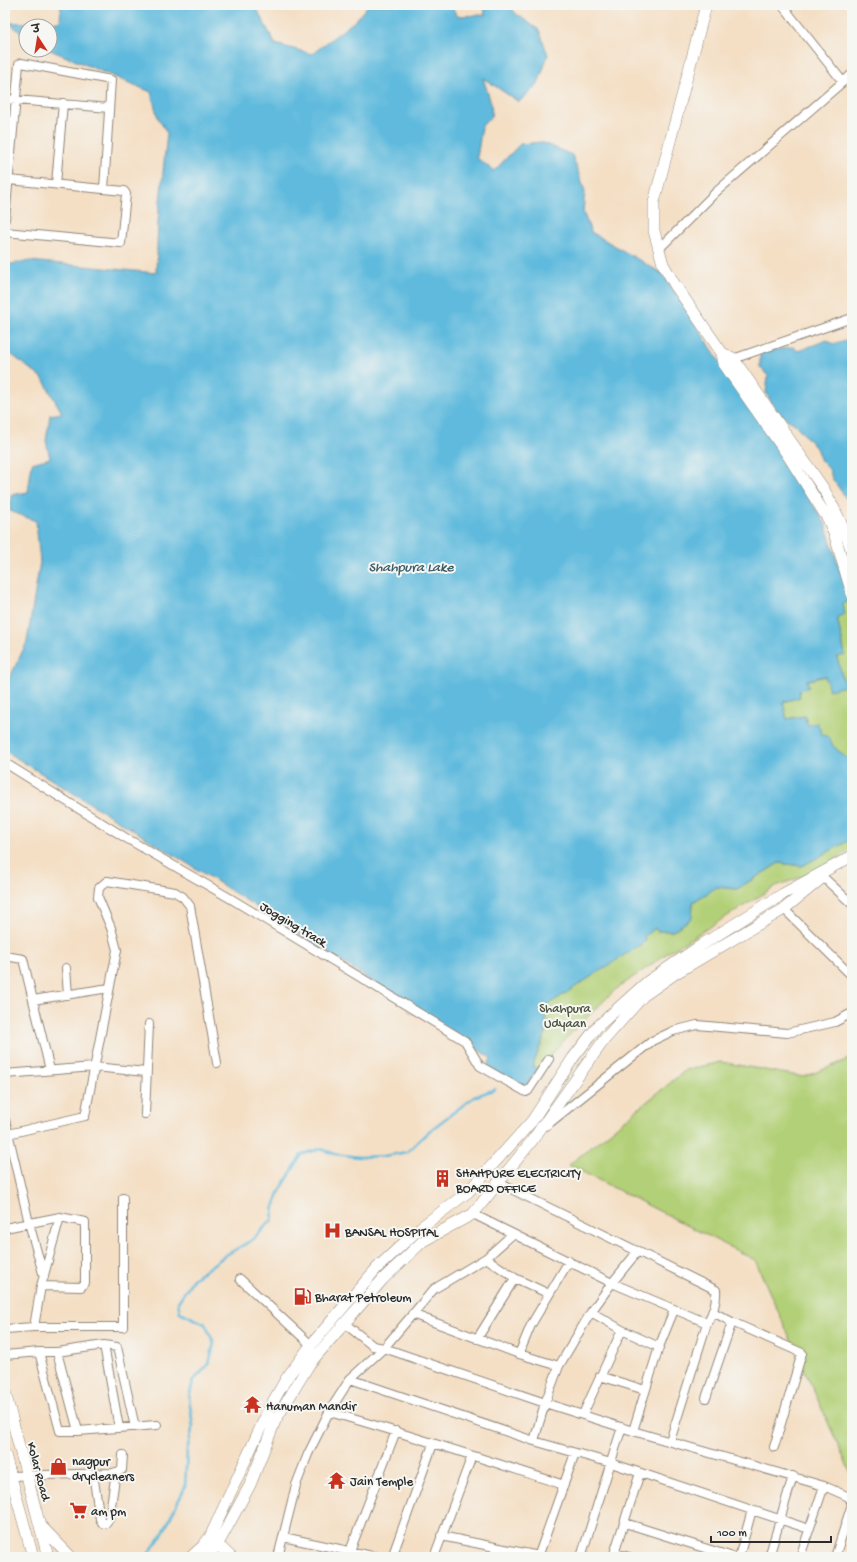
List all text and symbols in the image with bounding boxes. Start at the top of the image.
north arrow [18,18,58,58]
text: उ [30,22,43,37]
water label: Shahpura Lake [368,560,454,577]
street label: Jogging track [257,899,330,952]
park label: Shahpura Udyaan [539,1002,592,1032]
place label: SHAHPURE ELECTRICITY BOARD OFFICE [455,1167,581,1197]
building icon: SHAHPURE ELECTRICITY BOARD OFFICE [433,1169,453,1189]
hospital icon: BANSAL HOSPITAL [322,1221,342,1241]
place label: BANSAL HOSPITAL [344,1226,440,1241]
fuel station icon: Bharat Petroleum [292,1286,312,1306]
place label: Bharat Petroleum [314,1291,412,1306]
temple icon: Hanuman Mandir [243,1395,263,1415]
place label: Hanuman Mandir [266,1400,357,1415]
street label: Kolar Road [23,1441,53,1504]
place label: nagpur drycleaners [72,1455,135,1485]
shop icon: nagpur drycleaners [49,1457,69,1477]
temple icon: Jain Temple [327,1470,347,1490]
place label: Jain Temple [350,1475,413,1490]
supermarket icon: am pm [68,1500,88,1520]
place label: am pm [91,1505,126,1520]
scale bar [711,1518,831,1544]
text: 100 m [716,1527,747,1541]

